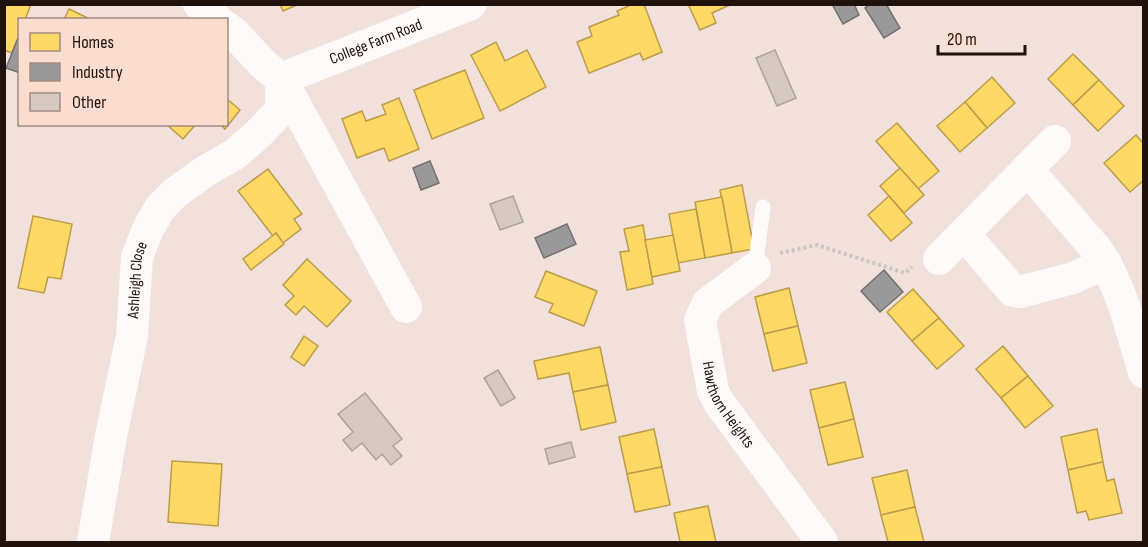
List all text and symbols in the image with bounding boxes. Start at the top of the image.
street label: College Farm Road [327,15,425,68]
legend [18,18,228,126]
scale bar [938,18,1025,56]
text: 20 m [947,29,977,50]
text: Homes [72,32,114,53]
text: Industry [72,62,123,83]
text: Other [72,92,106,113]
street label: Ashleigh Close [124,239,152,320]
street label: Hawthorn Heights [698,360,759,452]

